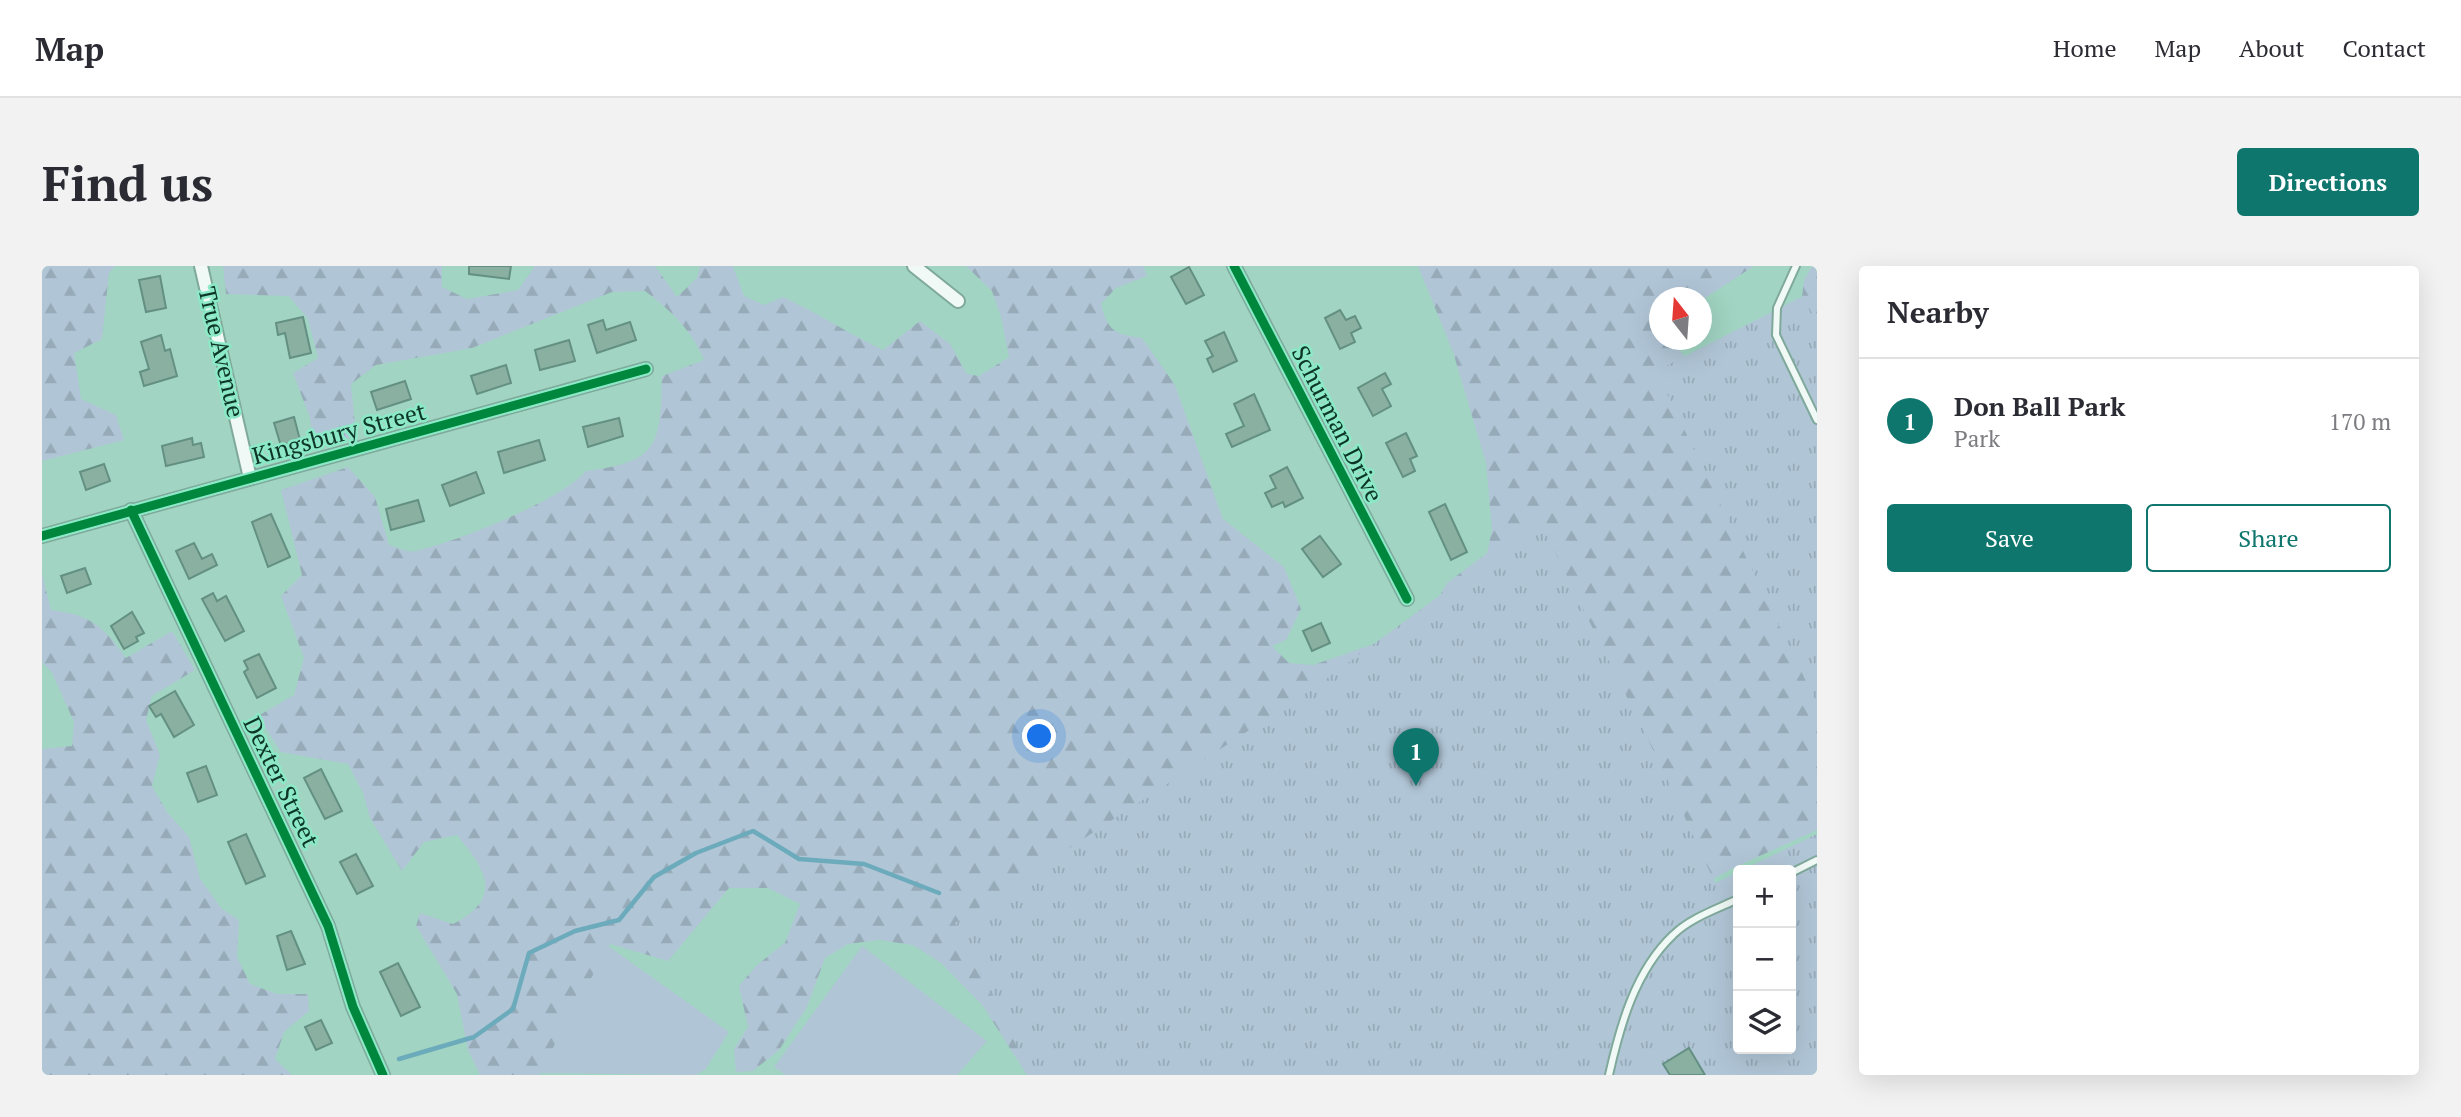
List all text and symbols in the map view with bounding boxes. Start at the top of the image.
text: Map [35,27,104,70]
text: Home [2053,32,2117,64]
text: Map [2155,32,2201,64]
text: About [2239,32,2305,64]
text: Contact [2343,32,2426,64]
button: Directions [2237,148,2419,216]
text: Find us [42,150,213,215]
street label: True Avenue [191,283,253,420]
north arrow [1649,287,1712,350]
text: Nearby [1887,292,1989,332]
street label: Schurman Drive [1285,340,1391,507]
text: Don Ball Park [1954,389,2125,423]
street label: Kingsbury Street [248,394,429,472]
text: 1 [1904,406,1917,437]
text: 170 m [2329,406,2391,437]
text: Park [1954,423,2000,454]
button: Save [1887,504,2132,572]
button: Share [2146,504,2391,572]
street label: Dexter Street [237,711,327,852]
your location [1022,719,1056,753]
pin: 1 [1393,728,1439,786]
map controls [1733,865,1796,1054]
button: + [1733,865,1796,928]
button: − [1733,928,1796,991]
button: layers [1733,991,1796,1054]

